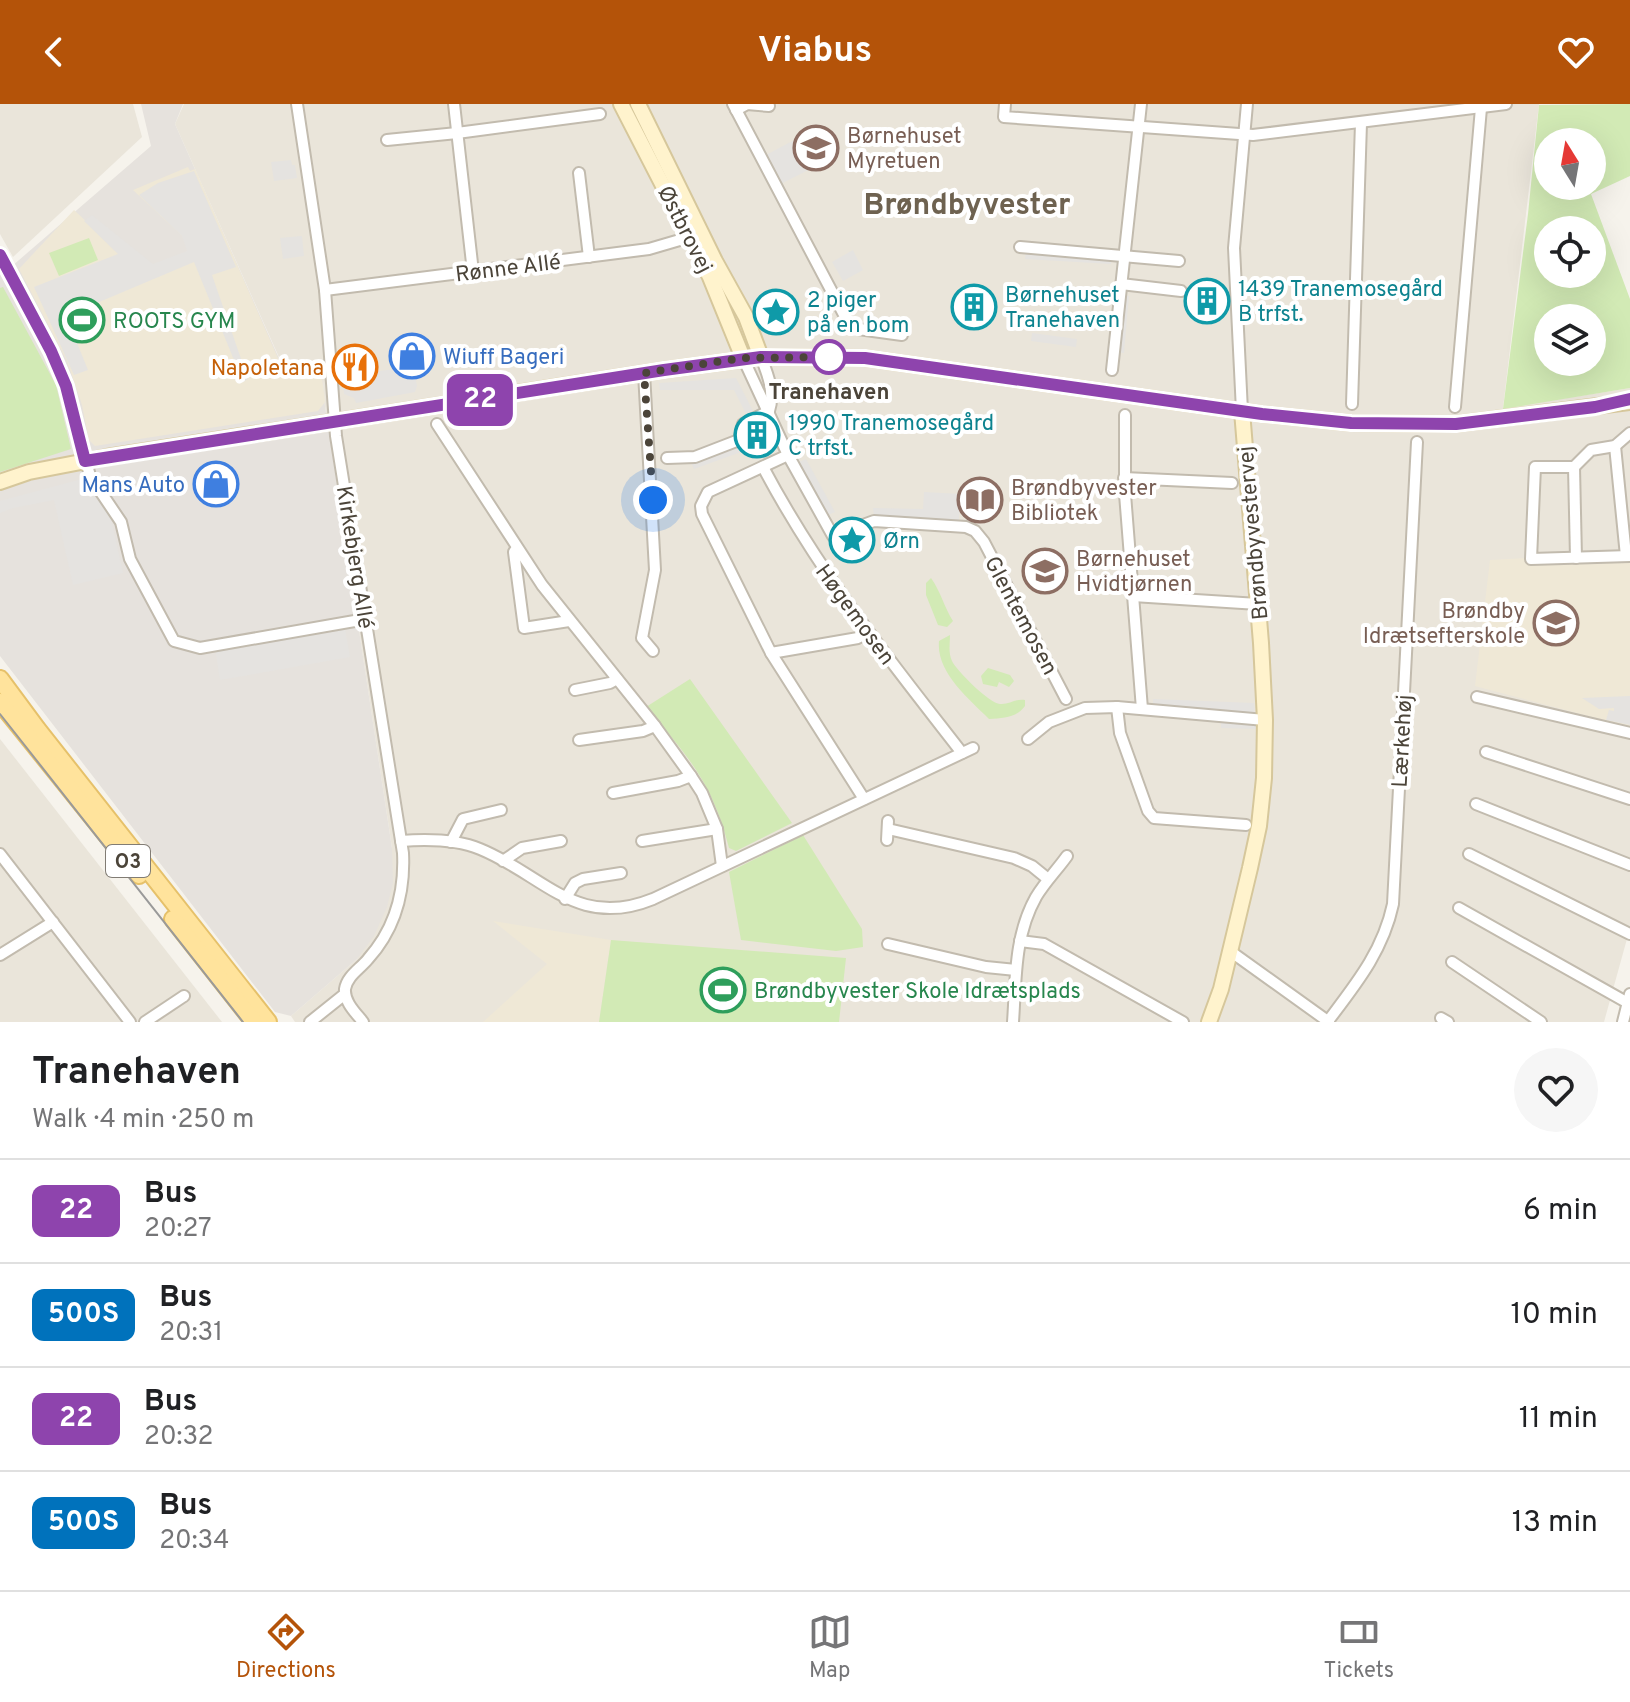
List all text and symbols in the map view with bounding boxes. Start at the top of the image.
text: Viabus [758,29,872,75]
icon: back [32,30,76,74]
icon: heart [1554,30,1598,74]
school or university icon: Børnehuset Myretuen [792,124,840,172]
place label: Børnehuset Myretuen [847,124,962,176]
north arrow [1534,128,1606,200]
map controls [1534,128,1606,376]
street label: Østbrovej [650,182,717,278]
district label: Brøndbyvester [863,188,1071,225]
button: locate [1534,216,1606,288]
street label: Rønne Allé [454,250,563,289]
building icon: 1439 Tranemosegård B trfst. [1183,277,1231,325]
place label: 1439 Tranemosegård B trfst. [1238,277,1443,329]
building icon: Børnehuset Tranehaven [950,283,998,331]
place label: Børnehuset Tranehaven [1005,283,1120,335]
place icon: 2 piger på en bom [752,288,800,336]
place label: 2 piger på en bom [807,288,909,340]
sports icon: ROOTS GYM [58,296,106,344]
button: layers [1534,304,1606,376]
place label: ROOTS GYM [113,309,235,336]
shop icon: Wiuff Bageri [388,332,436,380]
marker: Tranehaven [812,340,846,374]
restaurant icon: Napoletana [331,343,379,391]
place label: Wiuff Bageri [443,345,564,372]
place label: Napoletana [211,356,324,383]
line badge: 22 [444,374,516,426]
place label: Tranehaven [769,380,889,407]
text: 22 [463,382,497,418]
building icon: 1990 Tranemosegård C trfst. [733,411,781,459]
place label: 1990 Tranemosegård C trfst. [788,411,994,463]
street label: Brøndbyvestervej [1233,445,1276,621]
shop icon: Mans Auto [192,460,240,508]
place label: Mans Auto [82,473,185,500]
library icon: Brøndbyvester Bibliotek [956,476,1004,524]
place label: Brøndbyvester Bibliotek [1011,476,1157,528]
your location [633,480,673,520]
street label: Kirkebjerg Allé [329,484,378,631]
place icon: Ørn [828,516,876,564]
place label: Ørn [883,529,920,556]
school or university icon: Børnehuset Hvidtjørnen [1021,547,1069,595]
place label: Børnehuset Hvidtjørnen [1076,547,1192,599]
street label: Glentemosen [977,552,1062,680]
street label: Høgemosen [808,560,900,671]
place label: Brøndby Idrætsefterskole [1363,599,1525,651]
school or university icon: Brøndby Idrætsefterskole [1532,599,1580,647]
street label: Lærkehøj [1388,694,1419,788]
road number: O3 [106,845,150,877]
sports icon: Brøndbyvester Skole Idrætsplads [699,966,747,1014]
place label: Brøndbyvester Skole Idrætsplads [754,979,1081,1006]
button: heart [1514,1048,1598,1132]
text: Tranehaven [32,1049,241,1098]
text: Walk · 4 min · 250 m [32,1104,254,1137]
text: Bus [144,1176,197,1213]
text: 22 [59,1193,93,1229]
text: 6 min [1523,1193,1598,1230]
text: 20:27 [144,1213,212,1246]
text: Bus [159,1280,212,1317]
text: 500S [48,1297,119,1333]
text: 10 min [1511,1297,1598,1334]
text: 20:31 [159,1317,223,1350]
text: Bus [144,1384,197,1421]
text: 22 [59,1401,93,1437]
text: 11 min [1519,1401,1598,1438]
text: 20:32 [144,1421,214,1454]
text: Bus [159,1488,212,1525]
text: 500S [48,1505,119,1541]
text: 13 min [1512,1505,1598,1542]
text: 20:34 [159,1525,229,1558]
tab: Directions [236,1610,336,1685]
tab: Map [808,1610,852,1685]
tab: Tickets [1324,1610,1394,1685]

